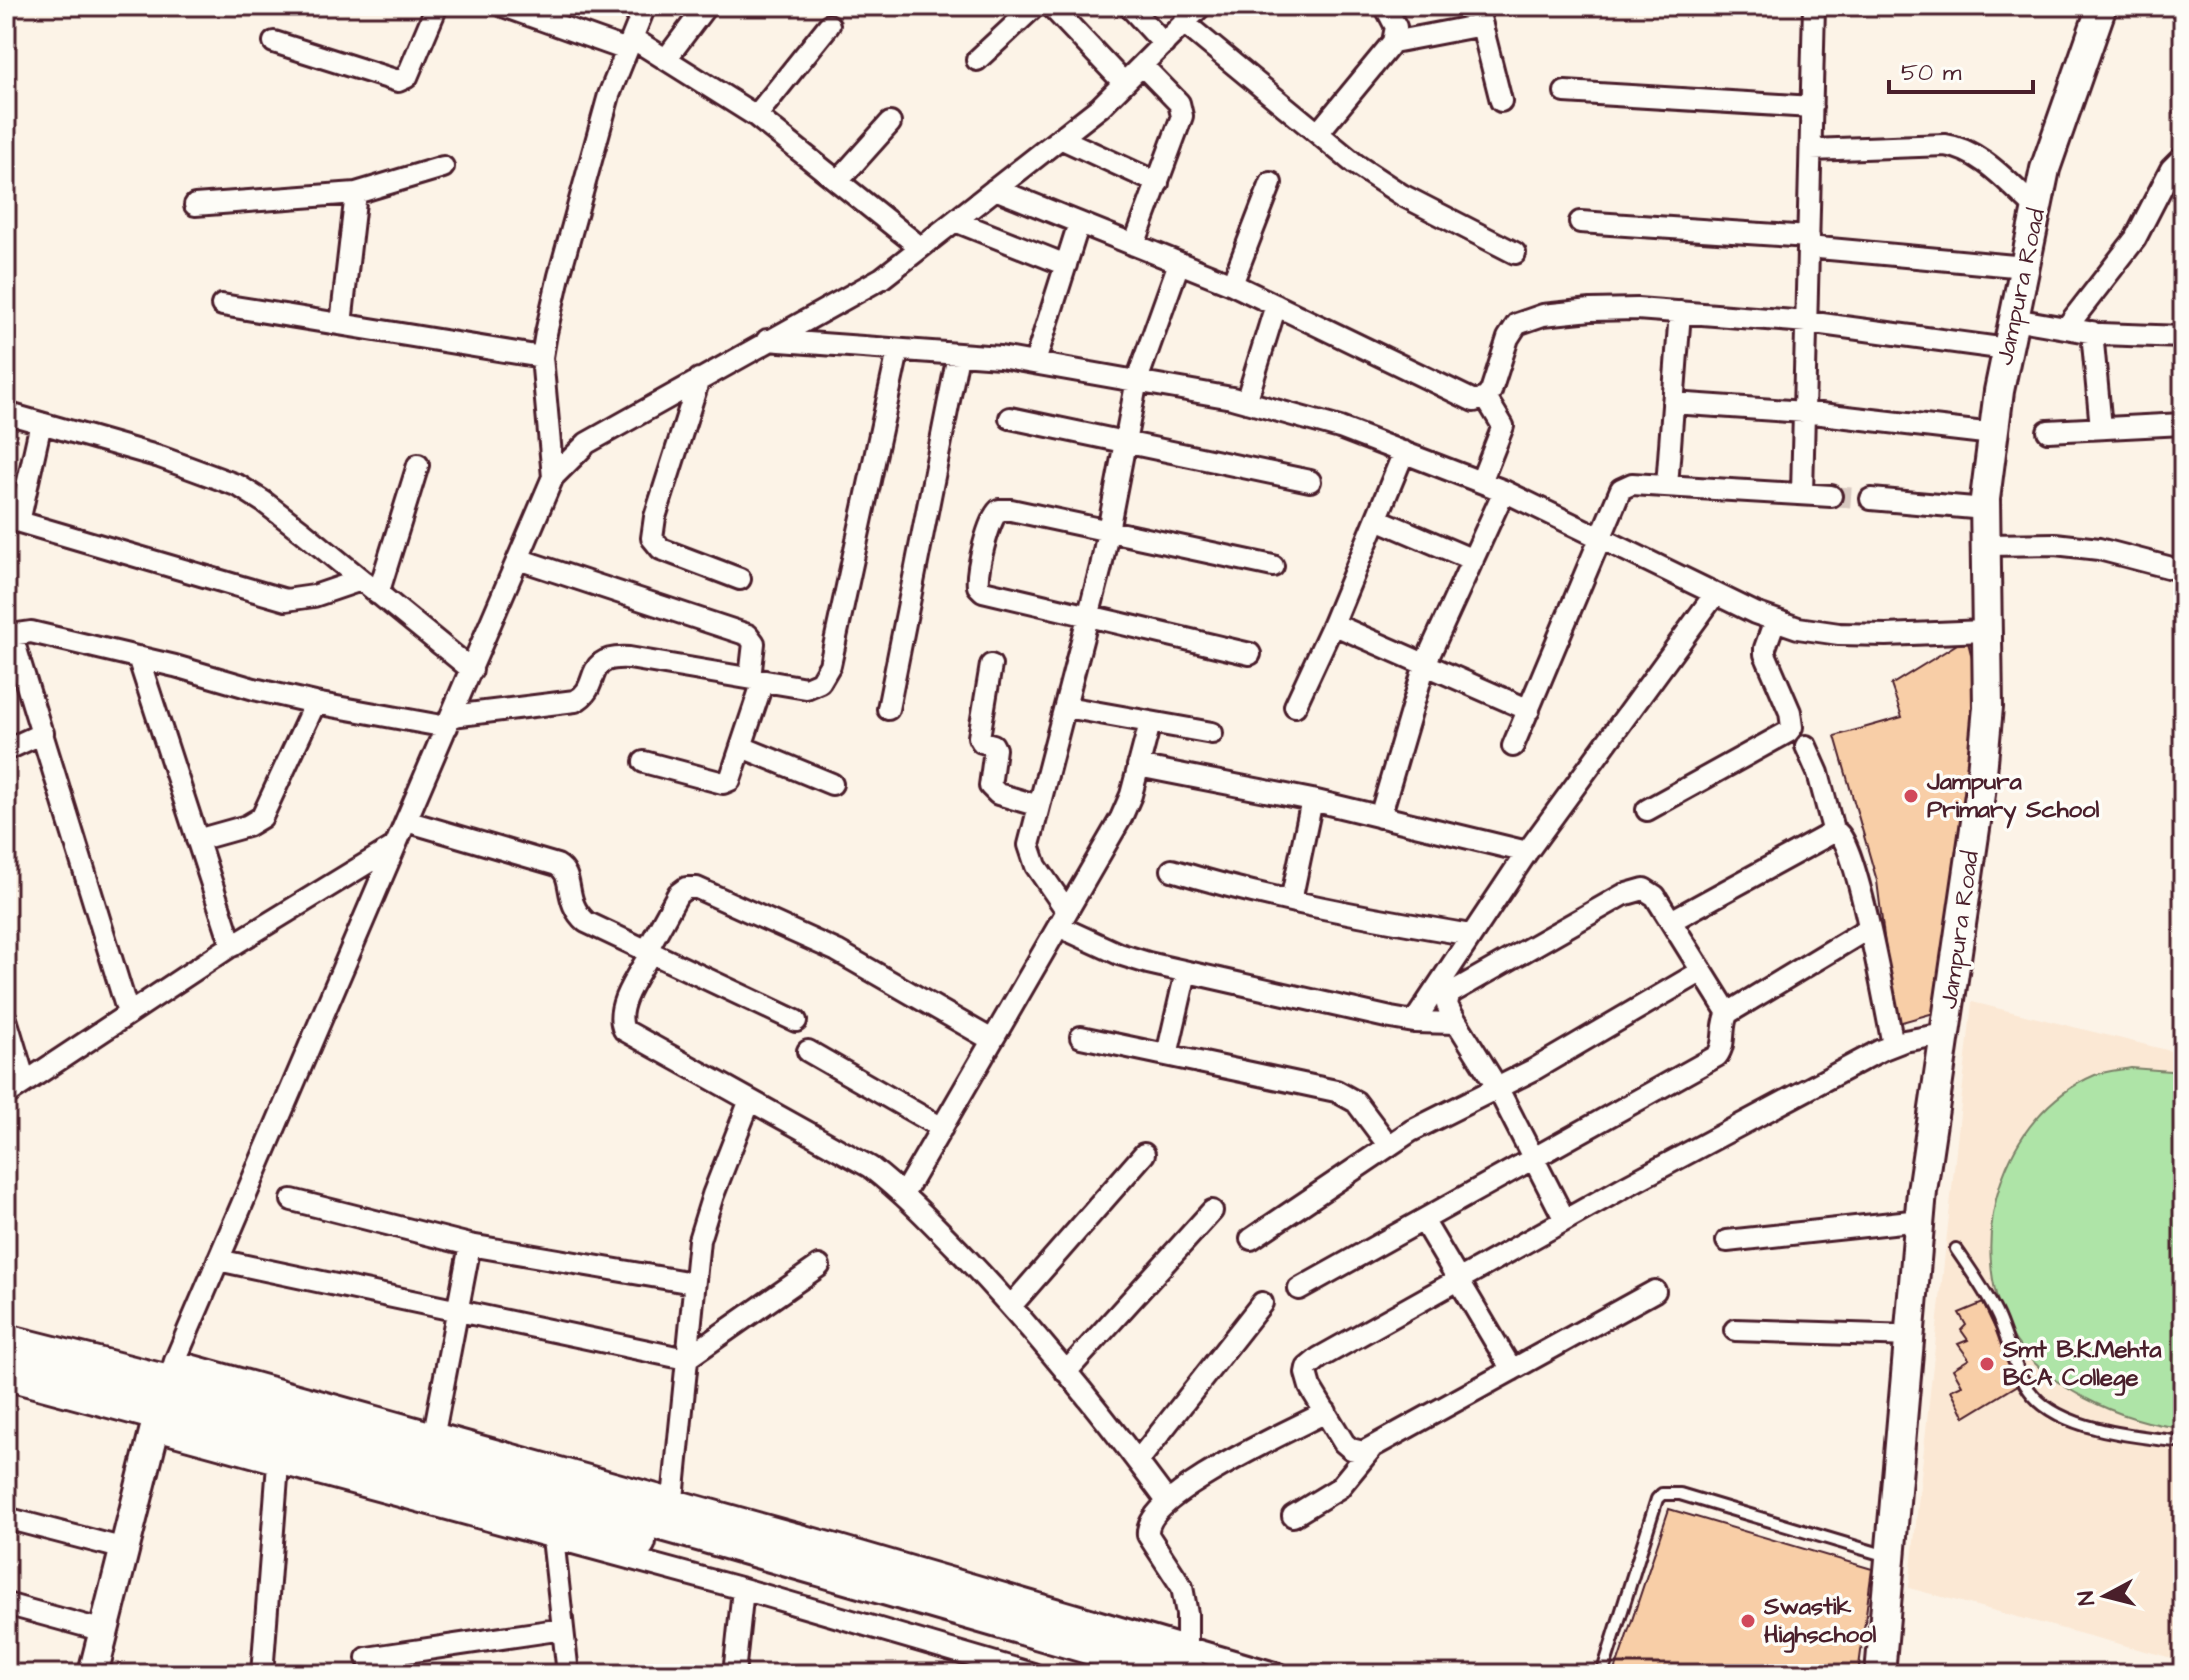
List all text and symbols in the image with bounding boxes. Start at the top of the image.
scale bar [1889,44,2033,94]
text: 50 m [1901,56,1962,90]
street label: Jampura Road [1988,206,2054,368]
place label: Jampura Primary School [1926,765,2100,829]
marker: Jampura Primary School [1902,787,1920,805]
street label: Jampura Road [1932,849,1988,1011]
place label: Smt B.K.Mehta BCA College [2002,1333,2162,1396]
marker: Smt B.K.Mehta BCA College [1978,1355,1996,1373]
north arrow [2065,1556,2145,1636]
text: N [2070,1589,2103,1607]
place label: Swastik Highschool [1763,1590,1877,1653]
marker: Swastik Highschool [1739,1612,1757,1630]

